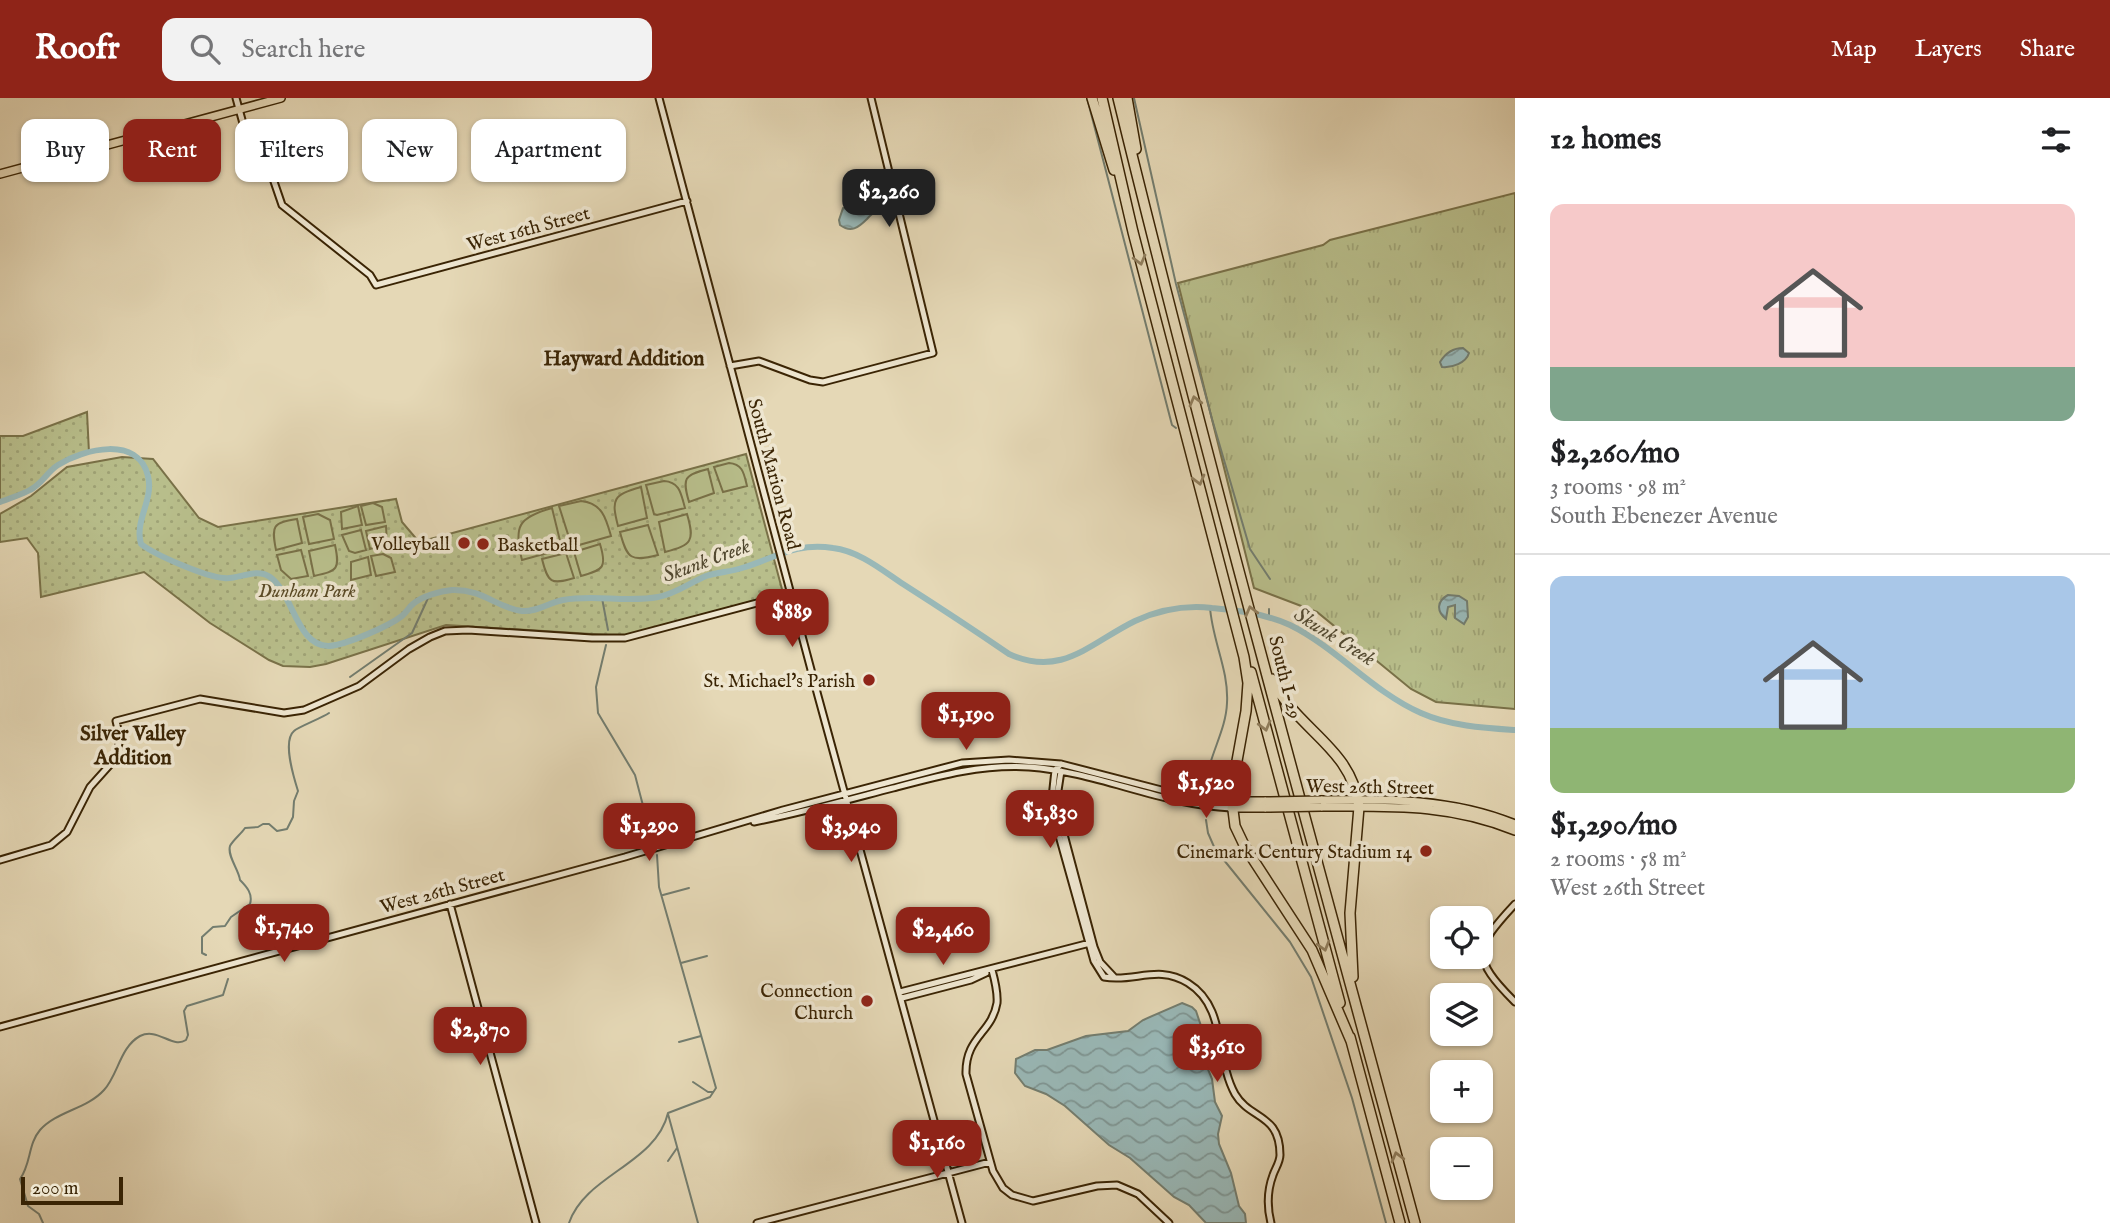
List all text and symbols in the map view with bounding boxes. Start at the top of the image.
search box [162,18,652,81]
text: Roofr [35,28,120,70]
icon: search [186,30,224,68]
text: Search here [242,33,365,66]
text: Map [1831,34,1877,65]
text: Layers [1915,34,1982,65]
text: Share [2020,34,2075,65]
chip: Buy [21,119,109,182]
chip: Rent [123,119,221,182]
chip: Filters [235,119,348,182]
chip: New [362,119,457,182]
chip: Apartment [471,119,626,182]
text: 12 homes [1550,121,1661,159]
icon: filters [2037,121,2075,159]
pin: $2,260 [832,170,946,229]
text: $2,260 [858,177,920,206]
street label: West 16th Street [464,202,593,258]
icon: home [1750,250,1876,376]
one-way arrow [1132,254,1146,266]
district label: Hayward Addition [544,346,704,373]
one-way arrow [1189,395,1203,407]
street label: South Marion Road [741,396,805,554]
text: $2,260/mo [1550,435,1680,473]
one-way arrow [1190,473,1205,485]
text: 3 rooms · 98 m² [1550,473,1686,502]
text: South Ebenezer Avenue [1550,502,1778,531]
place label: Volleyball [370,533,451,557]
water label: Skunk Creek [659,533,755,590]
place label: Basketball [497,534,579,558]
marker: Volleyball [456,535,472,551]
marker: Basketball [475,536,491,552]
park label: Dunham Park [258,580,356,604]
pin: $889 [751,589,833,649]
text: $889 [772,597,812,626]
water label: Skunk Creek [1288,602,1381,673]
one-way arrow [1245,605,1259,617]
icon: home [1750,622,1876,748]
street label: South I-29 [1262,633,1306,722]
place label: St. Michael's Parish [703,670,855,694]
marker: St. Michael's Parish [861,672,877,688]
pin: $1,190 [909,692,1023,752]
text: $1,190 [937,700,995,729]
one-way arrow [1257,720,1271,732]
district label: Silver Valley Addition [80,721,187,772]
pin: $1,520 [1149,760,1263,820]
text: $1,520 [1177,768,1235,797]
street label: West 26th Street [1306,775,1435,801]
pin: $1,830 [993,790,1107,850]
text: $1,830 [1022,798,1078,827]
pin: $1,290 [592,804,706,863]
pin: $3,940 [794,804,908,864]
text: $1,290/mo [1550,807,1677,845]
text: $1,290 [619,811,679,840]
text: $3,940 [821,812,881,841]
place label: Cinemark Century Stadium 14 [1177,841,1413,865]
marker: Cinemark Century Stadium 14 [1418,843,1434,859]
text: 2 rooms · 58 m² [1550,845,1687,874]
street label: West 26th Street [378,864,508,920]
text: West 26th Street [1550,874,1705,903]
pin: $1,740 [227,904,341,964]
map controls [1430,906,1493,1200]
button: locate [1430,906,1493,969]
pin: $2,460 [886,908,1000,967]
text: $1,740 [254,912,314,941]
text: $2,460 [912,915,974,944]
one-way arrow [1316,940,1331,952]
place label: Connection Church [760,980,853,1026]
button: layers [1430,983,1493,1046]
marker: Connection Church [859,993,875,1009]
pin: $2,870 [423,1007,537,1067]
text: $2,870 [450,1015,510,1044]
pin: $3,610 [1160,1024,1274,1084]
text: $3,610 [1189,1032,1245,1061]
button: + [1430,1060,1493,1123]
pin: $1,160 [880,1121,994,1180]
text: $1,160 [909,1128,966,1157]
button: − [1430,1137,1493,1200]
one-way arrow [1391,1151,1405,1163]
scale bar [21,1174,122,1206]
text: 200 m [32,1177,78,1201]

